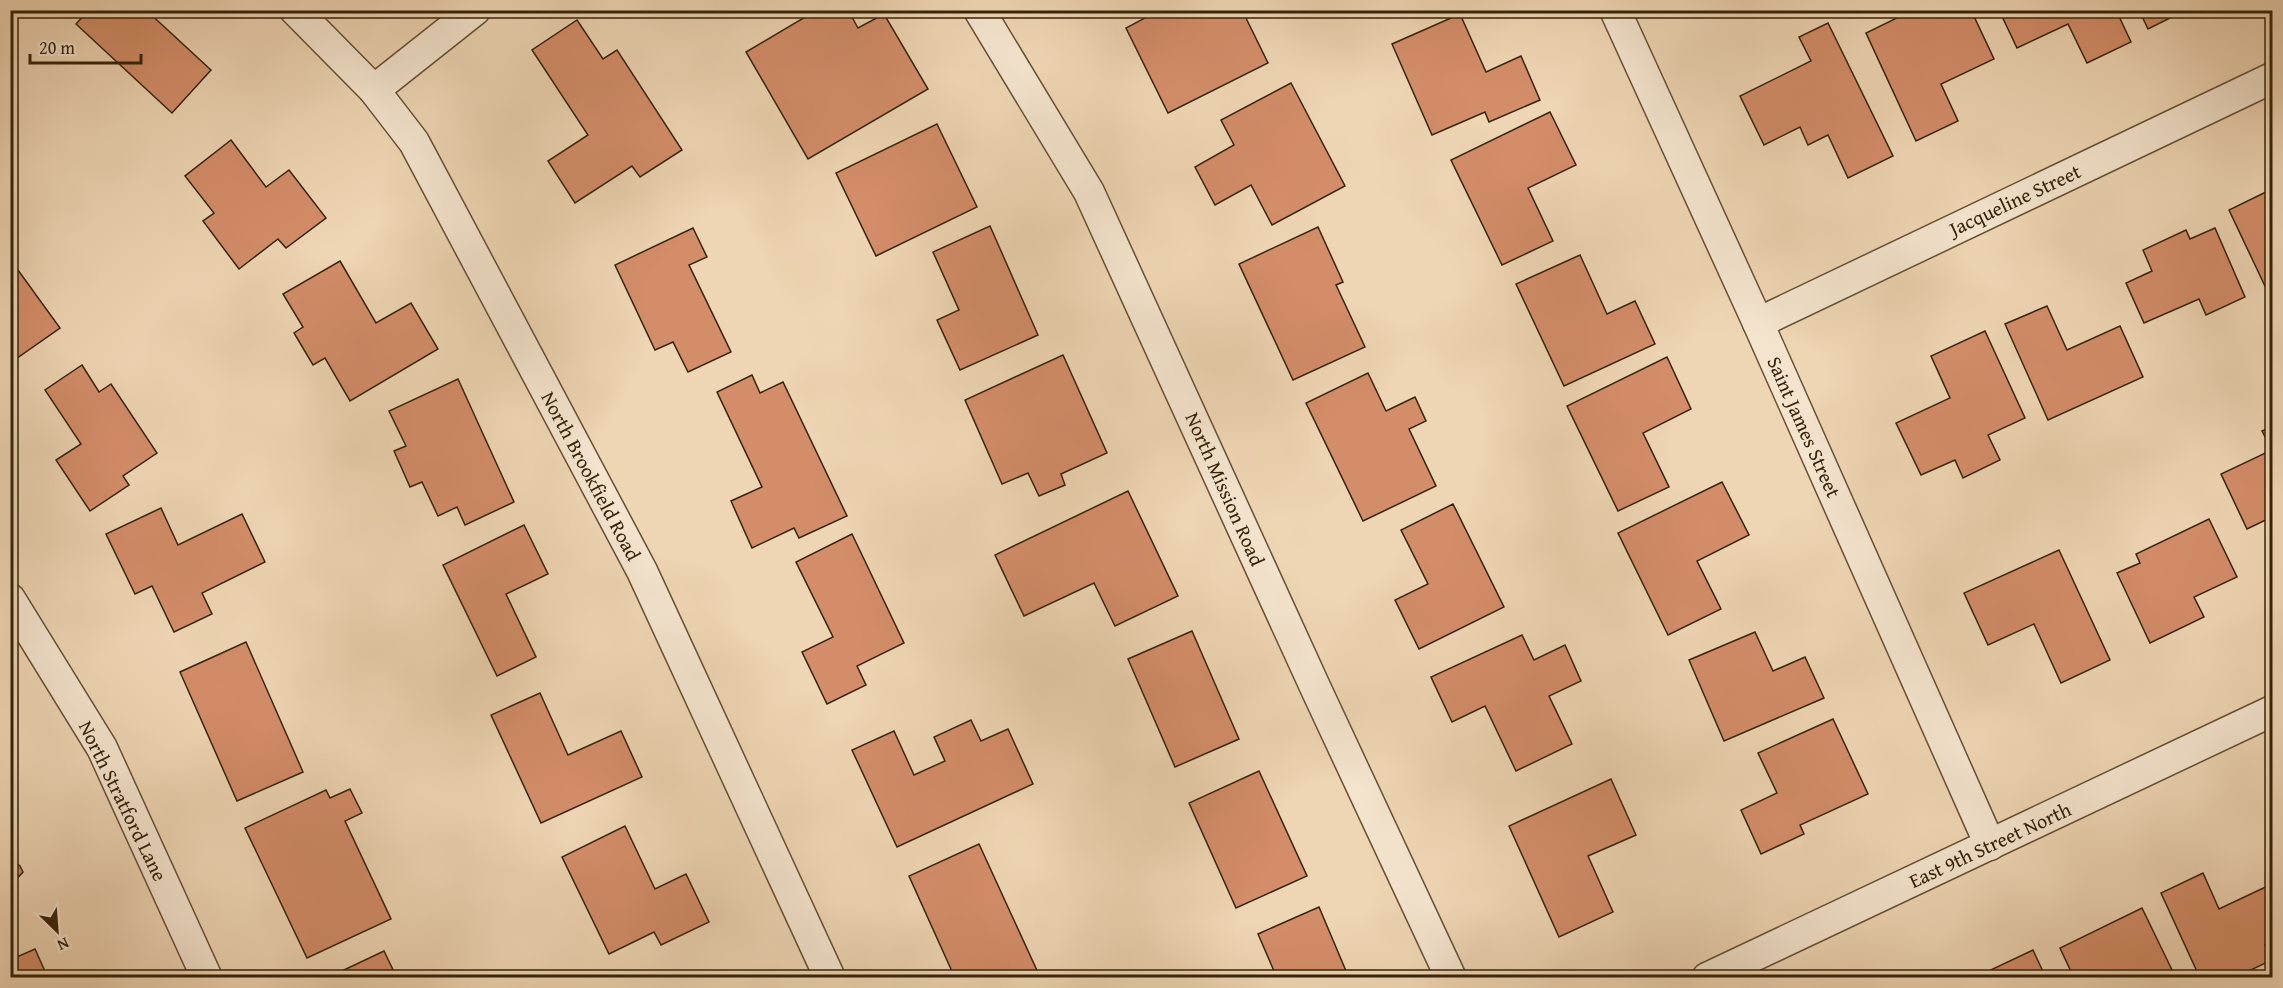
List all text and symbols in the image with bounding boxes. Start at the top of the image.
scale bar [30,27,141,65]
text: 20 m [39,34,75,61]
street label: Jacqueline Street [1942,156,2085,244]
street label: Saint James Street [1760,351,1849,502]
street label: North Brookfield Road [535,386,649,566]
street label: North Mission Road [1179,407,1272,571]
street label: North Stratford Lane [72,716,175,886]
street label: East 9th Street North [1904,794,2076,895]
north arrow [27,901,87,961]
text: N [53,931,73,958]

